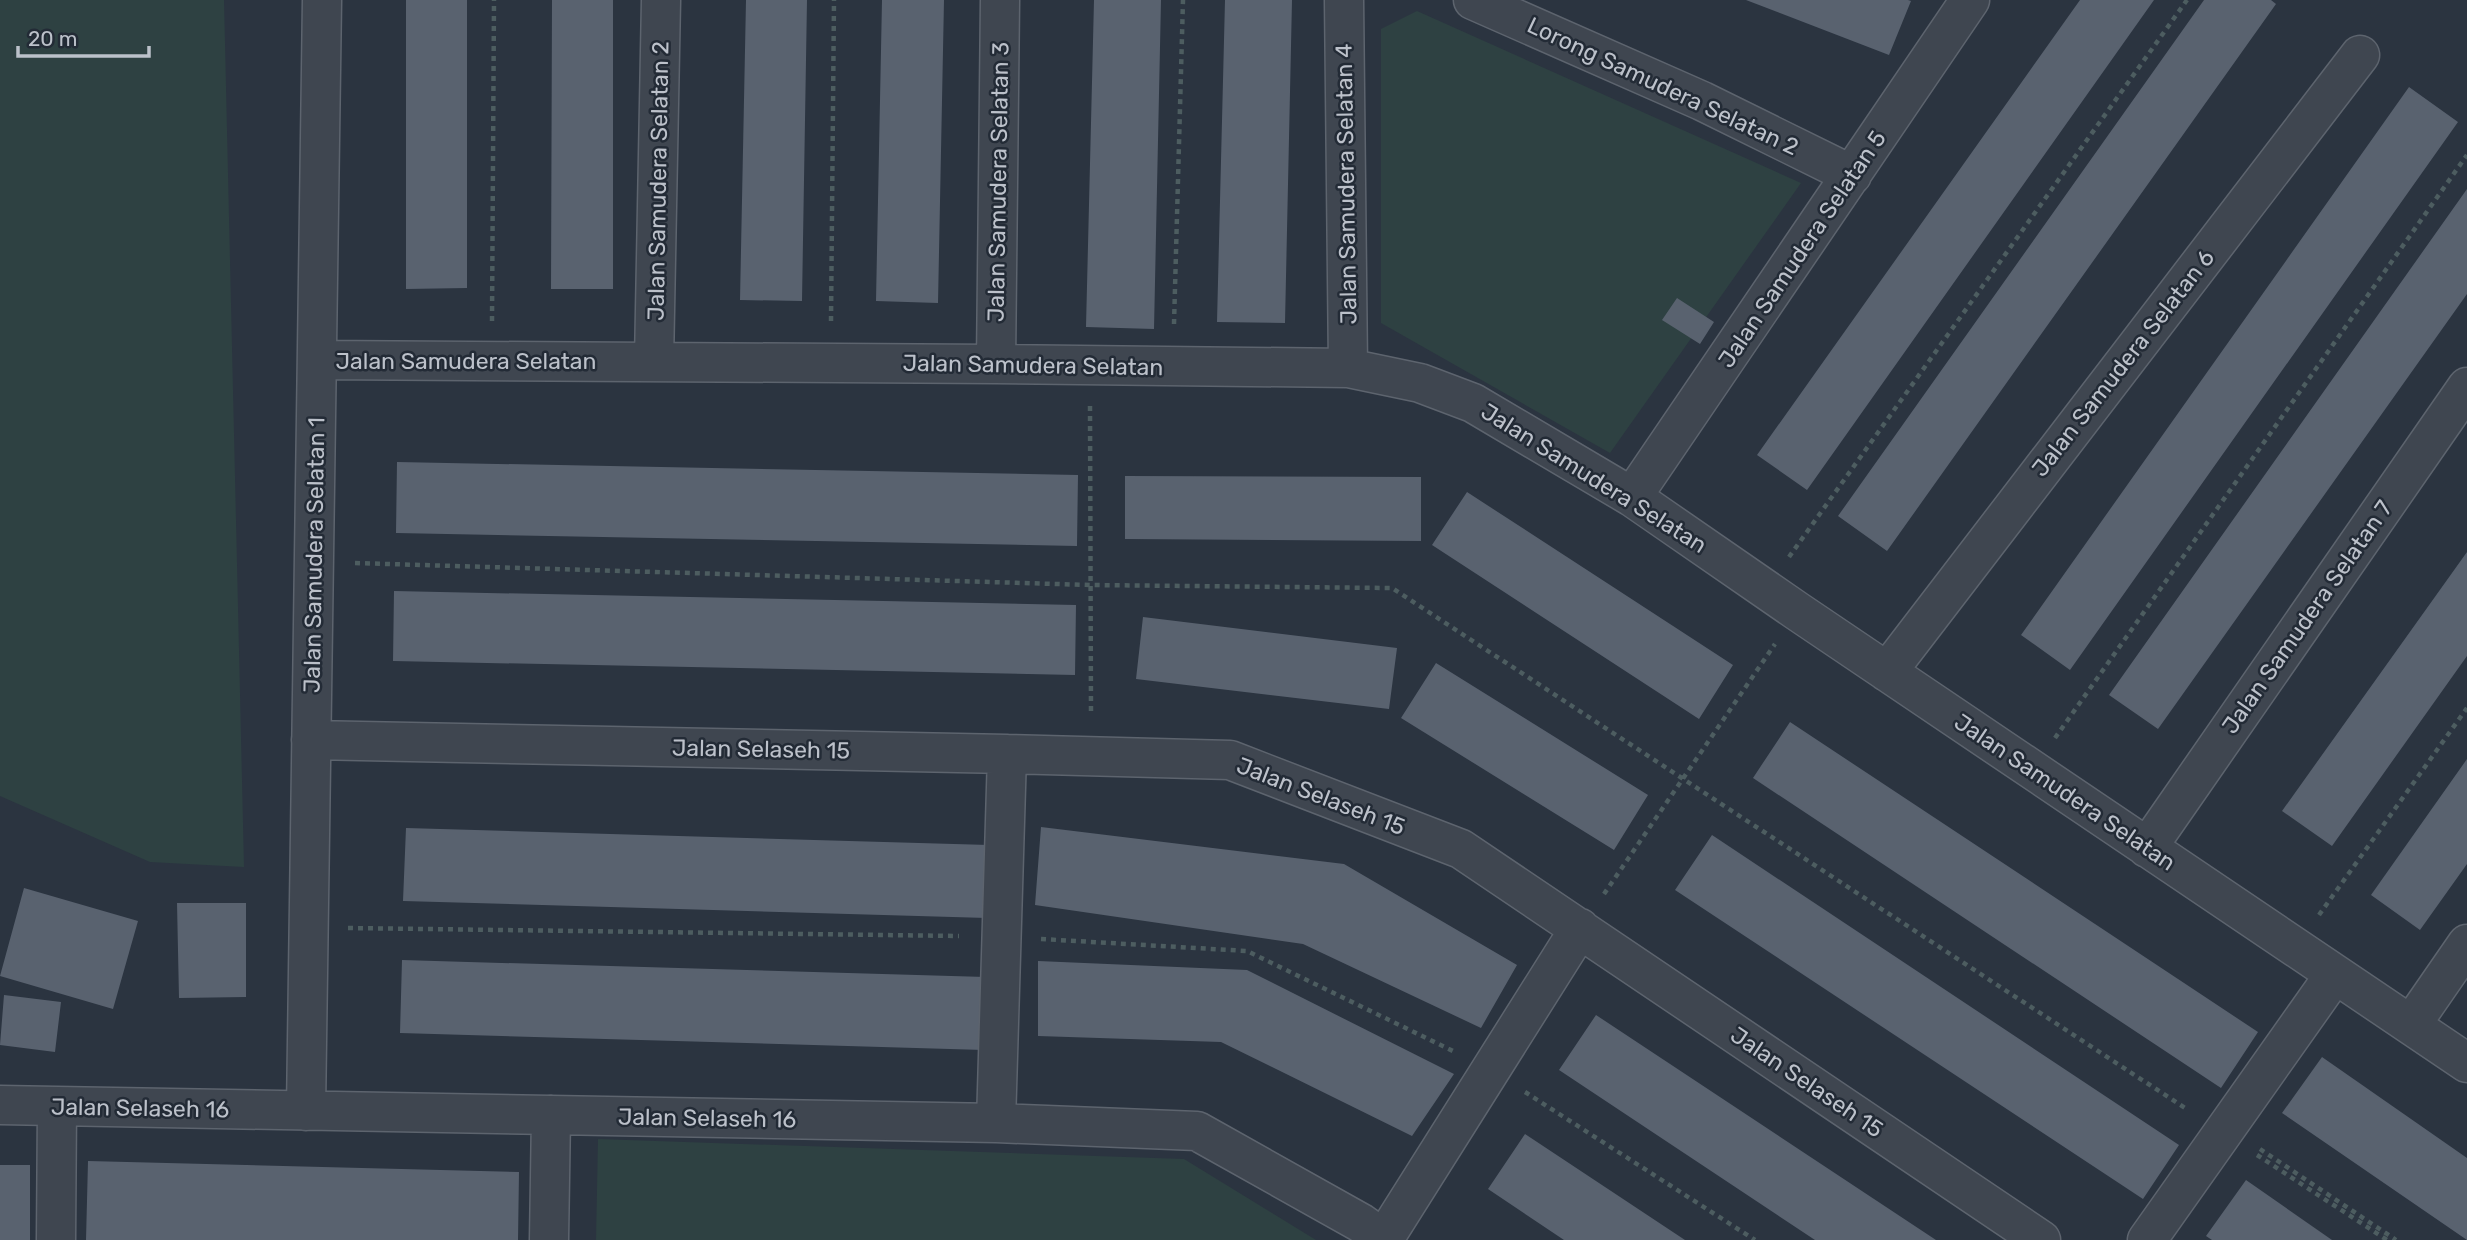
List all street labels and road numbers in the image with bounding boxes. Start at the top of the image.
street label: Lorong Samudera Selatan 2 [1523,11,1803,161]
street label: Jalan Samudera Selatan 2 [642,41,674,321]
street label: Jalan Samudera Selatan 3 [982,42,1014,322]
street label: Jalan Samudera Selatan 4 [1330,43,1362,325]
street label: Jalan Samudera Selatan 5 [1712,125,1892,373]
street label: Jalan Samudera Selatan 6 [2026,244,2220,482]
street label: Jalan Samudera Selatan [336,347,596,375]
street label: Jalan Samudera Selatan [902,349,1164,381]
street label: Jalan Samudera Selatan [1476,397,1712,559]
street label: Jalan Samudera Selatan 1 [298,417,330,693]
street label: Jalan Samudera Selatan 7 [2216,495,2398,739]
street label: Jalan Samudera Selatan [1949,707,2181,877]
street label: Jalan Selaseh 15 [672,733,850,765]
street label: Jalan Selaseh 15 [1233,751,1409,841]
street label: Jalan Selaseh 15 [1725,1021,1889,1143]
street label: Jalan Selaseh 16 [51,1092,229,1124]
street label: Jalan Selaseh 16 [618,1102,796,1134]

